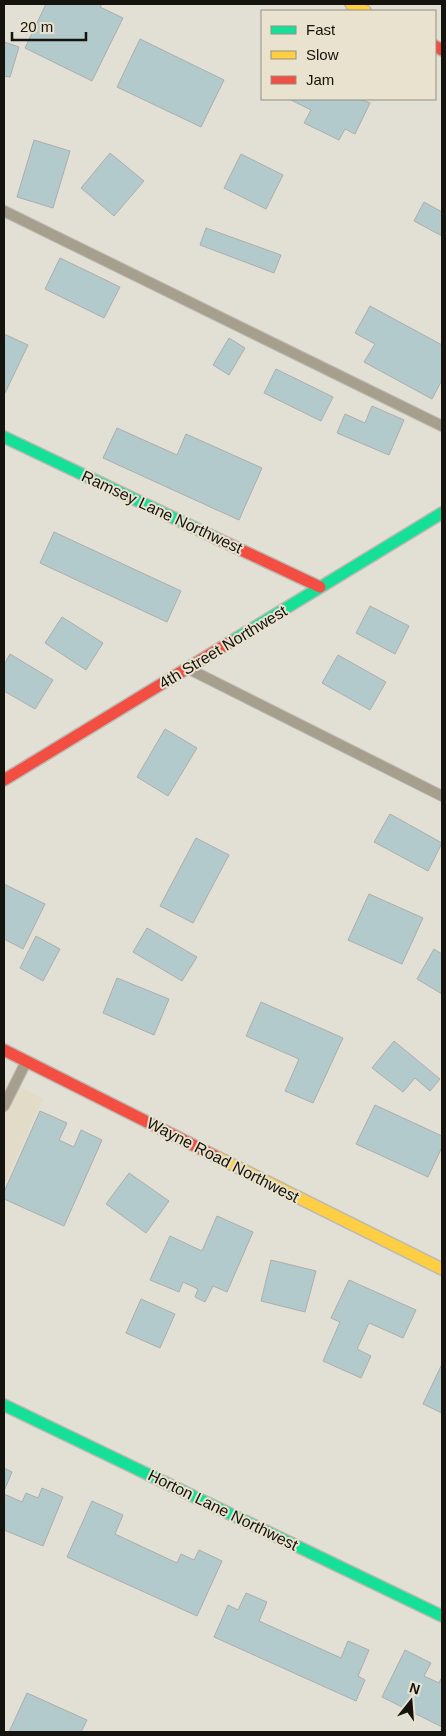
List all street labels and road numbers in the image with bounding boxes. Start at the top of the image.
street label: Ramsey Lane Northwest [79,467,245,557]
street label: 4th Street Northwest [156,602,290,692]
street label: Wayne Road Northwest [144,1114,302,1206]
street label: Horton Lane Northwest [145,1466,301,1554]

